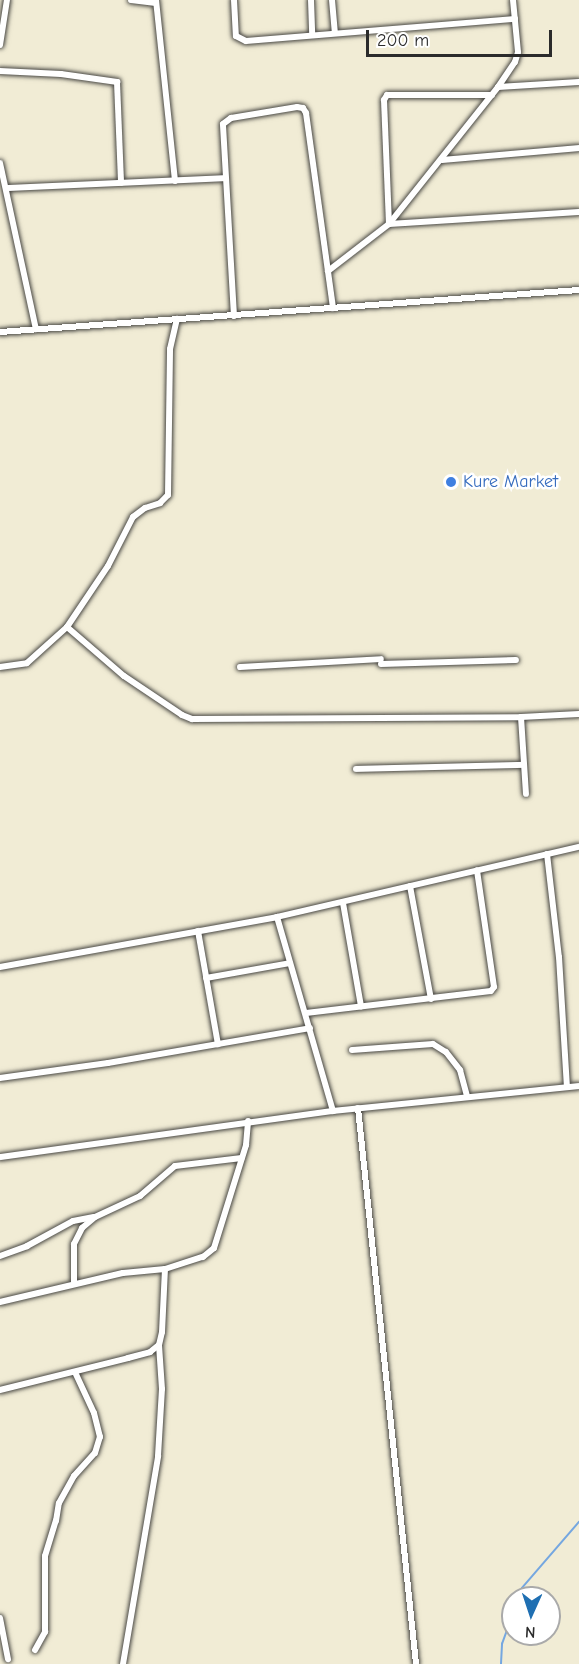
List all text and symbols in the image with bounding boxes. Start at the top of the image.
scale bar [369,18,555,56]
text: 200 m [377,30,429,51]
place label: Kure Market [463,471,558,493]
marker: Kure Market [444,475,458,489]
north arrow [501,1586,561,1646]
text: N [524,1623,536,1641]

